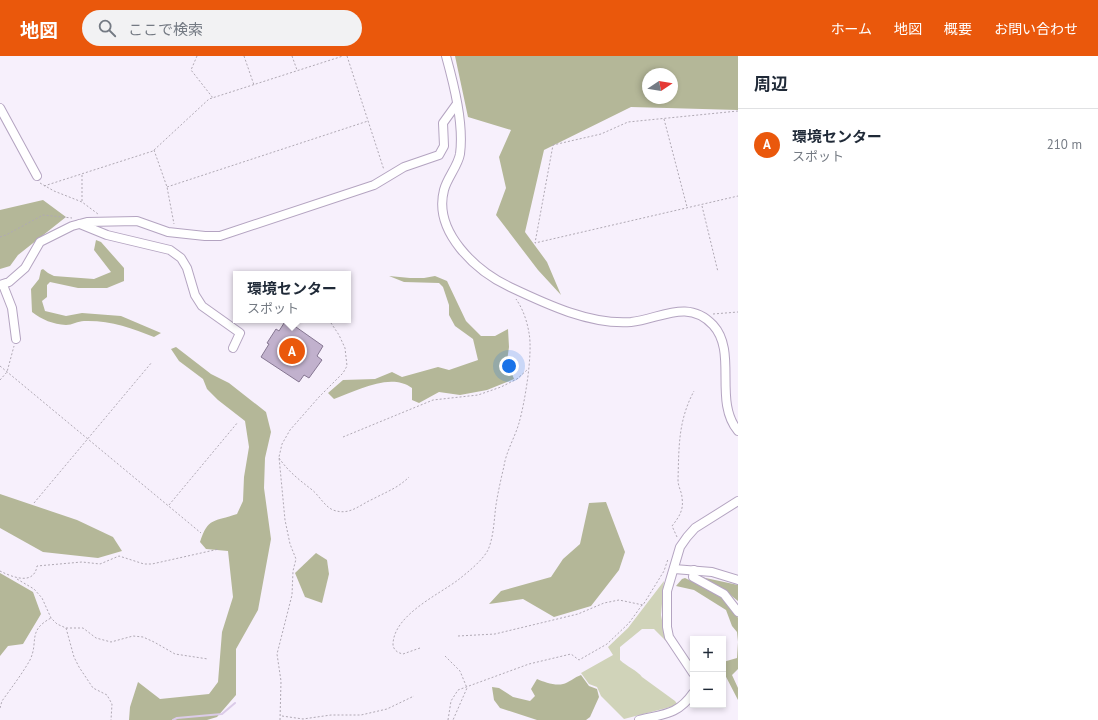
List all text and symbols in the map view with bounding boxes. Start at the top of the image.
search box [82,10,362,46]
icon: search [96,17,118,39]
text: 地図 [20,18,58,42]
text: ここで検索 [128,20,203,39]
text: ホーム [830,20,872,38]
text: 地図 [894,20,922,38]
text: 概要 [944,20,972,38]
text: お問い合わせ [994,20,1078,38]
north arrow [642,68,678,104]
text: 周辺 [754,73,788,95]
text: 環境センター [792,127,882,146]
text: A [763,136,771,153]
text: 210 m [1047,136,1082,153]
text: スポット [792,148,844,165]
popup [233,271,351,323]
text: 環境センター [247,279,337,298]
text: スポット [247,300,299,317]
pin: A [279,336,305,366]
your location [499,356,519,376]
map controls [690,636,726,708]
button: + [690,636,726,672]
button: − [690,672,726,708]

